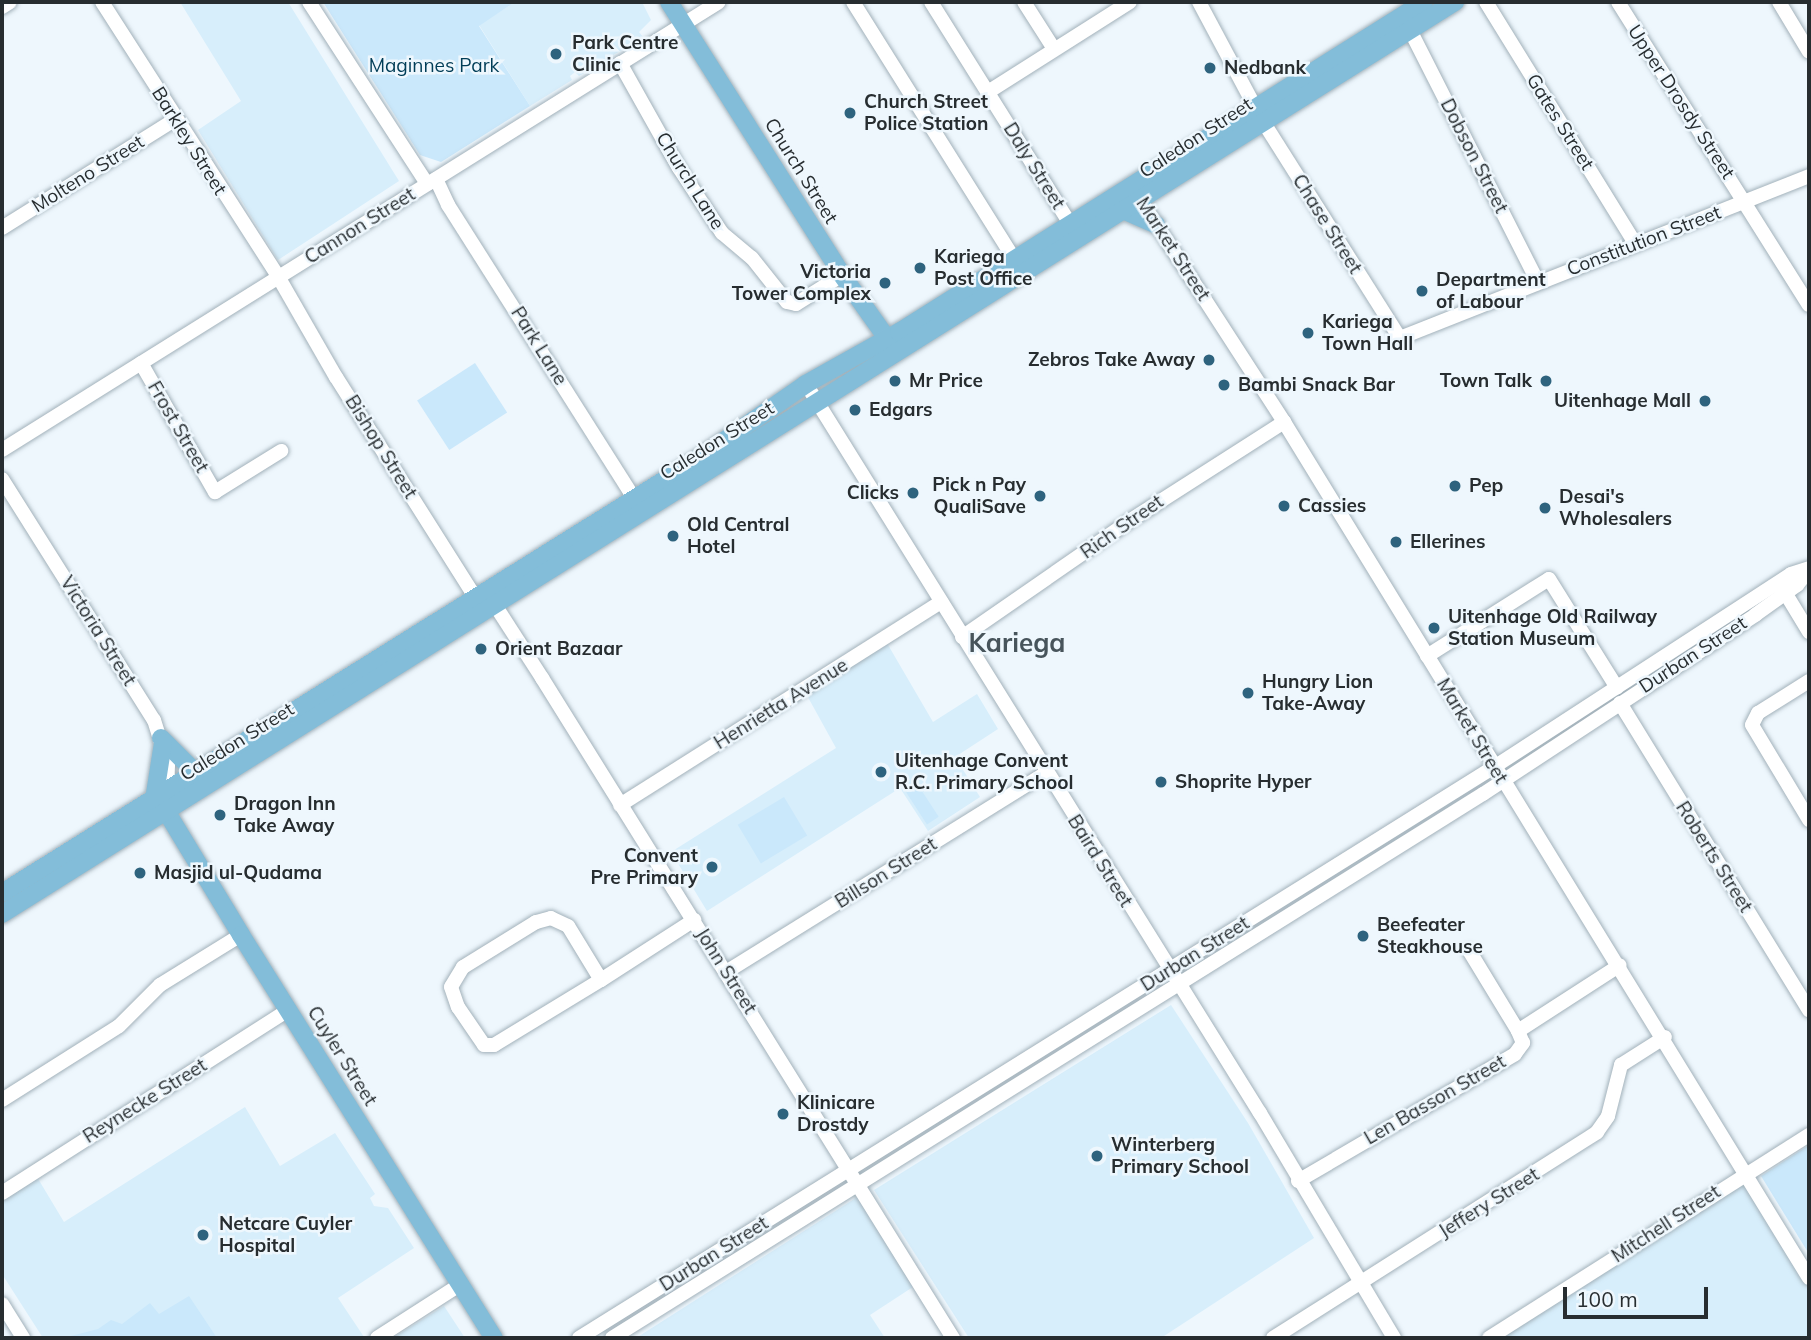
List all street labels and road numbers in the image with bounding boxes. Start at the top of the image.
street label: Upper Drosdy Street [1623,21,1739,183]
street label: Gates Street [1521,70,1599,174]
street label: Barkley Street [147,83,231,199]
street label: Caledon Street [1135,93,1257,183]
street label: Dobson Street [1435,95,1513,217]
street label: Church Street [760,114,842,228]
street label: Daly Street [998,119,1070,213]
street label: Church Lane [651,128,729,234]
street label: Molteno Street [28,130,148,218]
street label: Chase Street [1287,170,1367,278]
street label: Cannon Street [301,183,419,269]
street label: Market Street [1131,193,1215,305]
street label: Constitution Street [1564,201,1724,281]
street label: Park Lane [506,303,572,389]
street label: Frost Street [143,377,213,477]
street label: Bishop Street [340,391,422,503]
street label: Caledon Street [656,397,778,485]
street label: Rich Street [1076,490,1168,564]
street label: Victoria Street [55,572,141,690]
street label: Durban Street [1635,612,1751,698]
street label: Henrietta Avenue [710,654,852,754]
street label: Market Street [1432,674,1512,788]
street label: Caledon Street [176,698,298,786]
street label: Roberts Street [1671,797,1757,917]
street label: Baird Street [1063,811,1137,911]
street label: Billson Street [831,833,941,913]
street label: Durban Street [1137,912,1253,996]
street label: John Street [691,924,761,1018]
street label: Cuyler Street [302,1002,382,1110]
street label: Len Basson Street [1360,1050,1510,1150]
street label: Reynecke Street [79,1054,211,1148]
street label: Jeffery Street [1435,1163,1543,1243]
street label: Mitchell Street [1607,1180,1725,1268]
street label: Durban Street [656,1212,772,1296]

